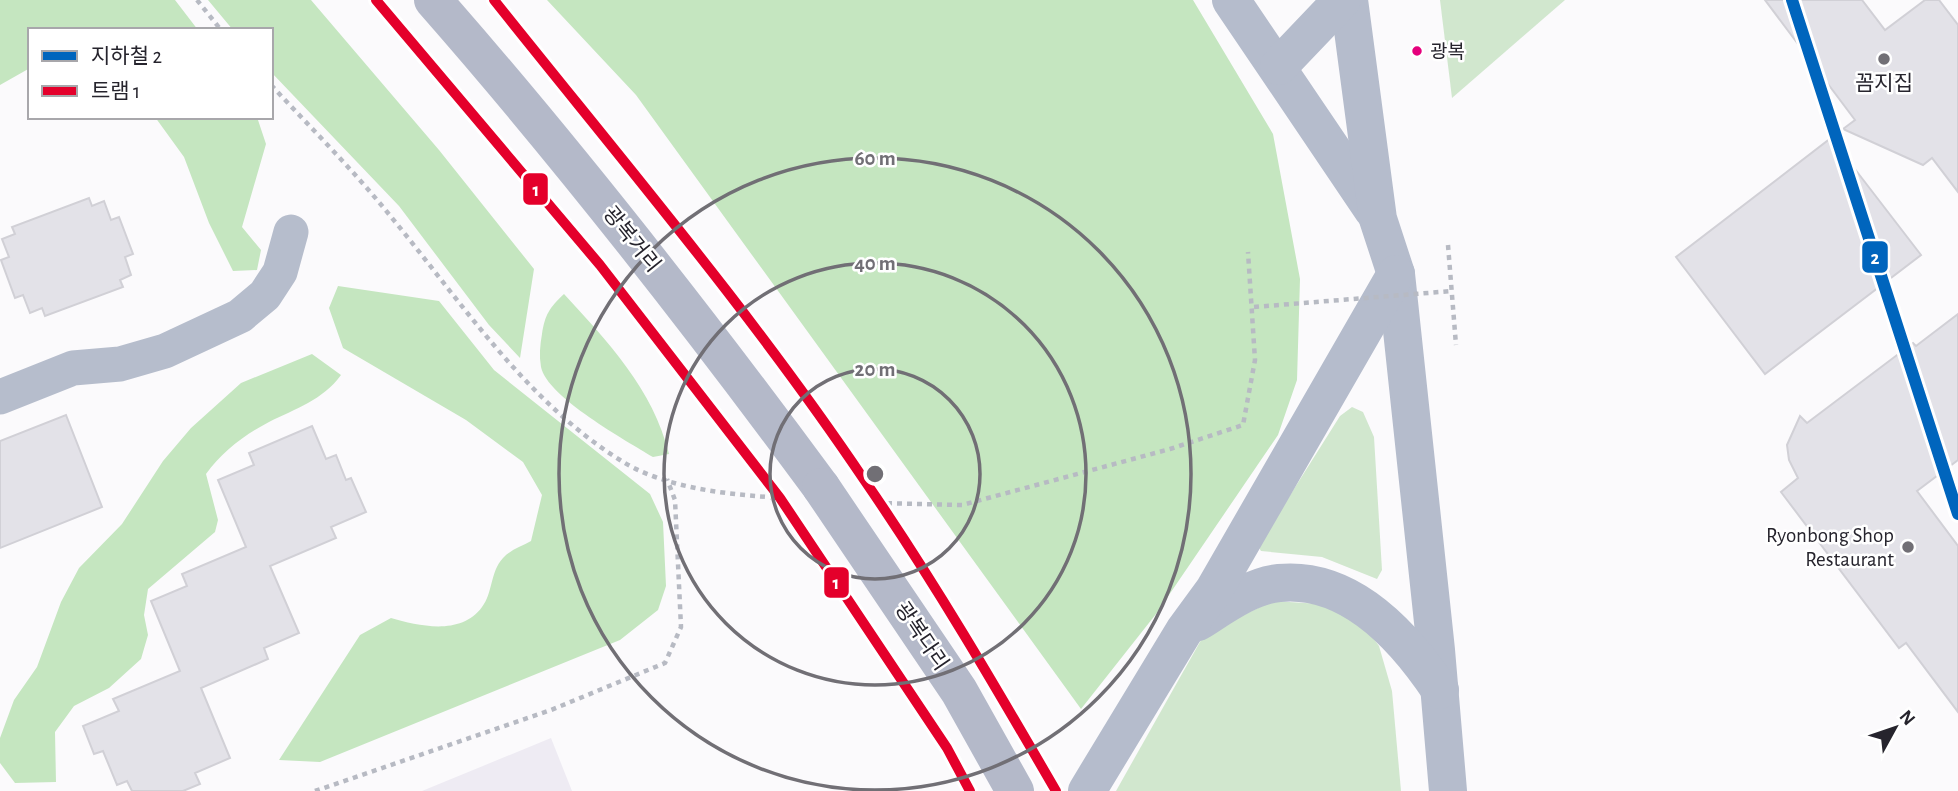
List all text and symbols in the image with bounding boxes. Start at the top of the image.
legend [28,28,273,119]
place label: 광복 [1430,42,1465,62]
marker: 광복 [1410,44,1424,58]
text: 지하철 2 [91,45,162,67]
marker: 꼼지집 [1876,51,1892,67]
place label: 꼼지집 [1855,72,1913,94]
text: 트램 1 [91,80,140,102]
text: 60 m [854,148,896,169]
line badge: 1 [522,172,549,206]
text: 1 [533,181,539,200]
street label: 광복거리 [599,202,665,276]
line badge: 2 [1861,240,1889,274]
text: 2 [1871,249,1880,268]
text: 40 m [854,253,896,274]
text: 20 m [855,359,895,380]
centre of rings [863,462,887,486]
place label: Ryonbong Shop Restaurant [1766,525,1894,570]
marker: Ryonbong Shop Restaurant [1900,539,1916,555]
line badge: 1 [823,566,850,599]
text: 1 [833,574,839,593]
street label: 광복다리 [891,598,953,674]
north arrow [1860,693,1930,763]
text: N [1895,707,1918,729]

